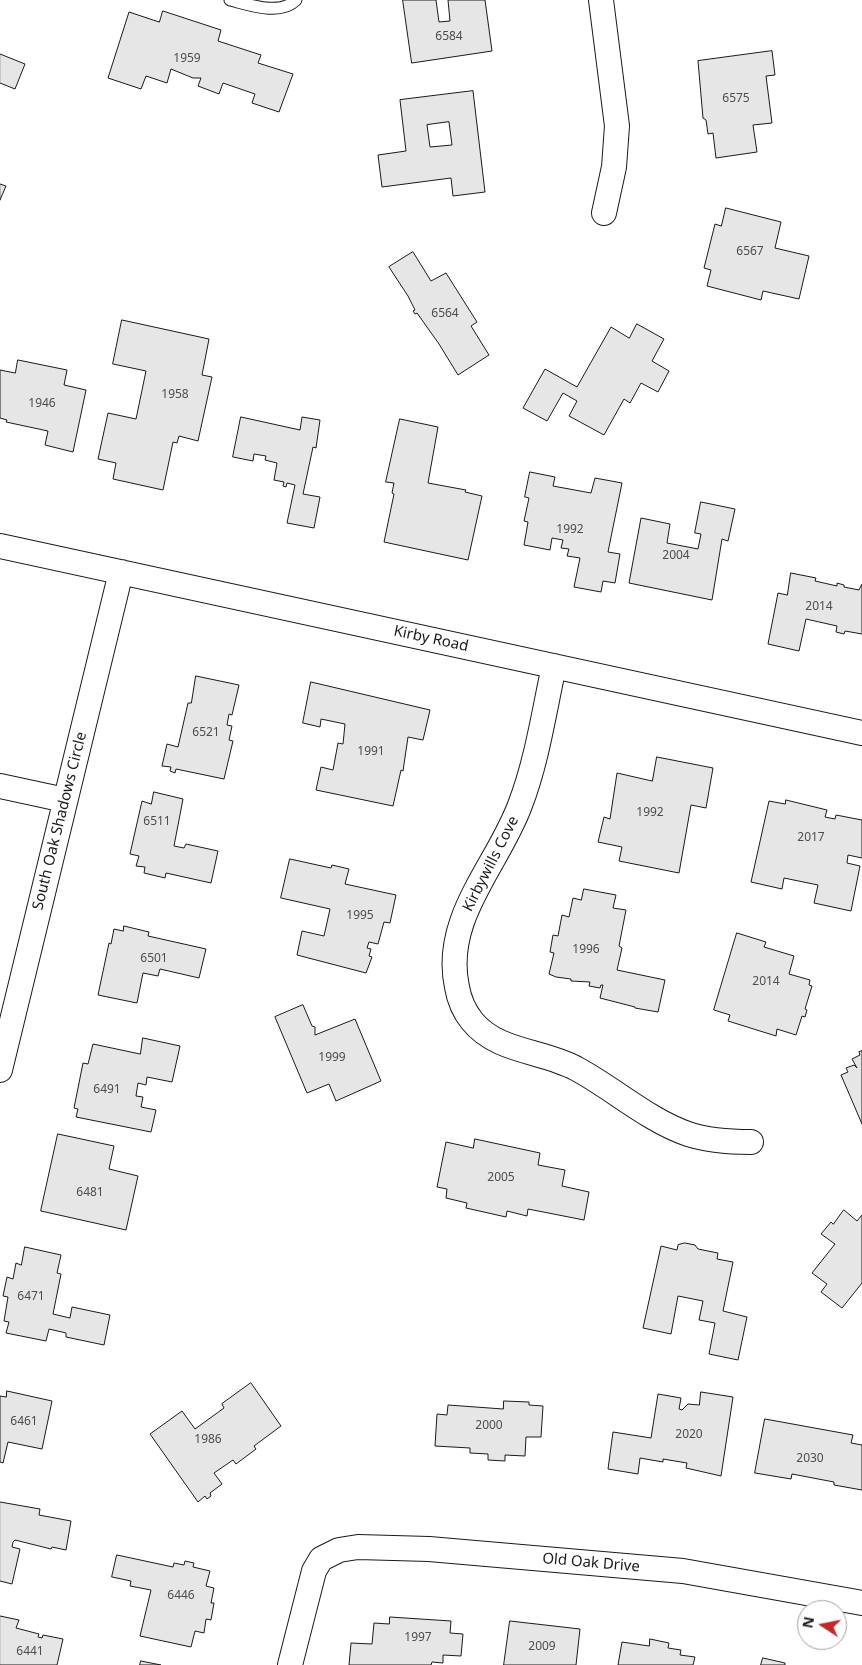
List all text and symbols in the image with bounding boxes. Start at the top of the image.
house number: 6584 [435,30,463,44]
house number: 1959 [173,52,201,66]
house number: 6575 [722,92,750,106]
house number: 6567 [736,245,764,259]
house number: 6564 [431,307,459,321]
house number: 1958 [161,388,189,402]
house number: 1946 [28,397,56,411]
house number: 1992 [556,523,584,537]
house number: 2004 [662,549,690,563]
house number: 2014 [805,600,833,614]
street label: Kirby Road [392,622,470,656]
house number: 6521 [192,726,220,740]
street label: South Oak Shadows Circle [29,730,91,912]
house number: 1991 [357,745,385,759]
house number: 1992 [636,806,664,820]
street label: Kirbywills Cove [459,813,523,915]
house number: 6511 [143,815,171,829]
house number: 2017 [797,831,825,845]
house number: 1995 [346,909,374,923]
house number: 1996 [572,943,600,957]
house number: 6501 [140,952,168,966]
house number: 2014 [752,975,780,989]
house number: 1999 [318,1051,346,1065]
house number: 6491 [93,1083,121,1097]
house number: 2005 [487,1171,515,1185]
house number: 6481 [76,1186,104,1200]
house number: 6471 [17,1290,45,1304]
house number: 6461 [10,1415,38,1429]
house number: 2000 [475,1419,503,1433]
house number: 2020 [675,1428,703,1442]
house number: 1986 [194,1433,222,1447]
house number: 2030 [796,1452,824,1466]
street label: Old Oak Drive [541,1550,641,1576]
house number: 6446 [167,1589,195,1603]
north arrow [797,1600,847,1650]
text: N [797,1615,818,1630]
house number: 1997 [404,1631,432,1645]
house number: 2009 [528,1640,556,1654]
house number: 6441 [16,1645,44,1659]

